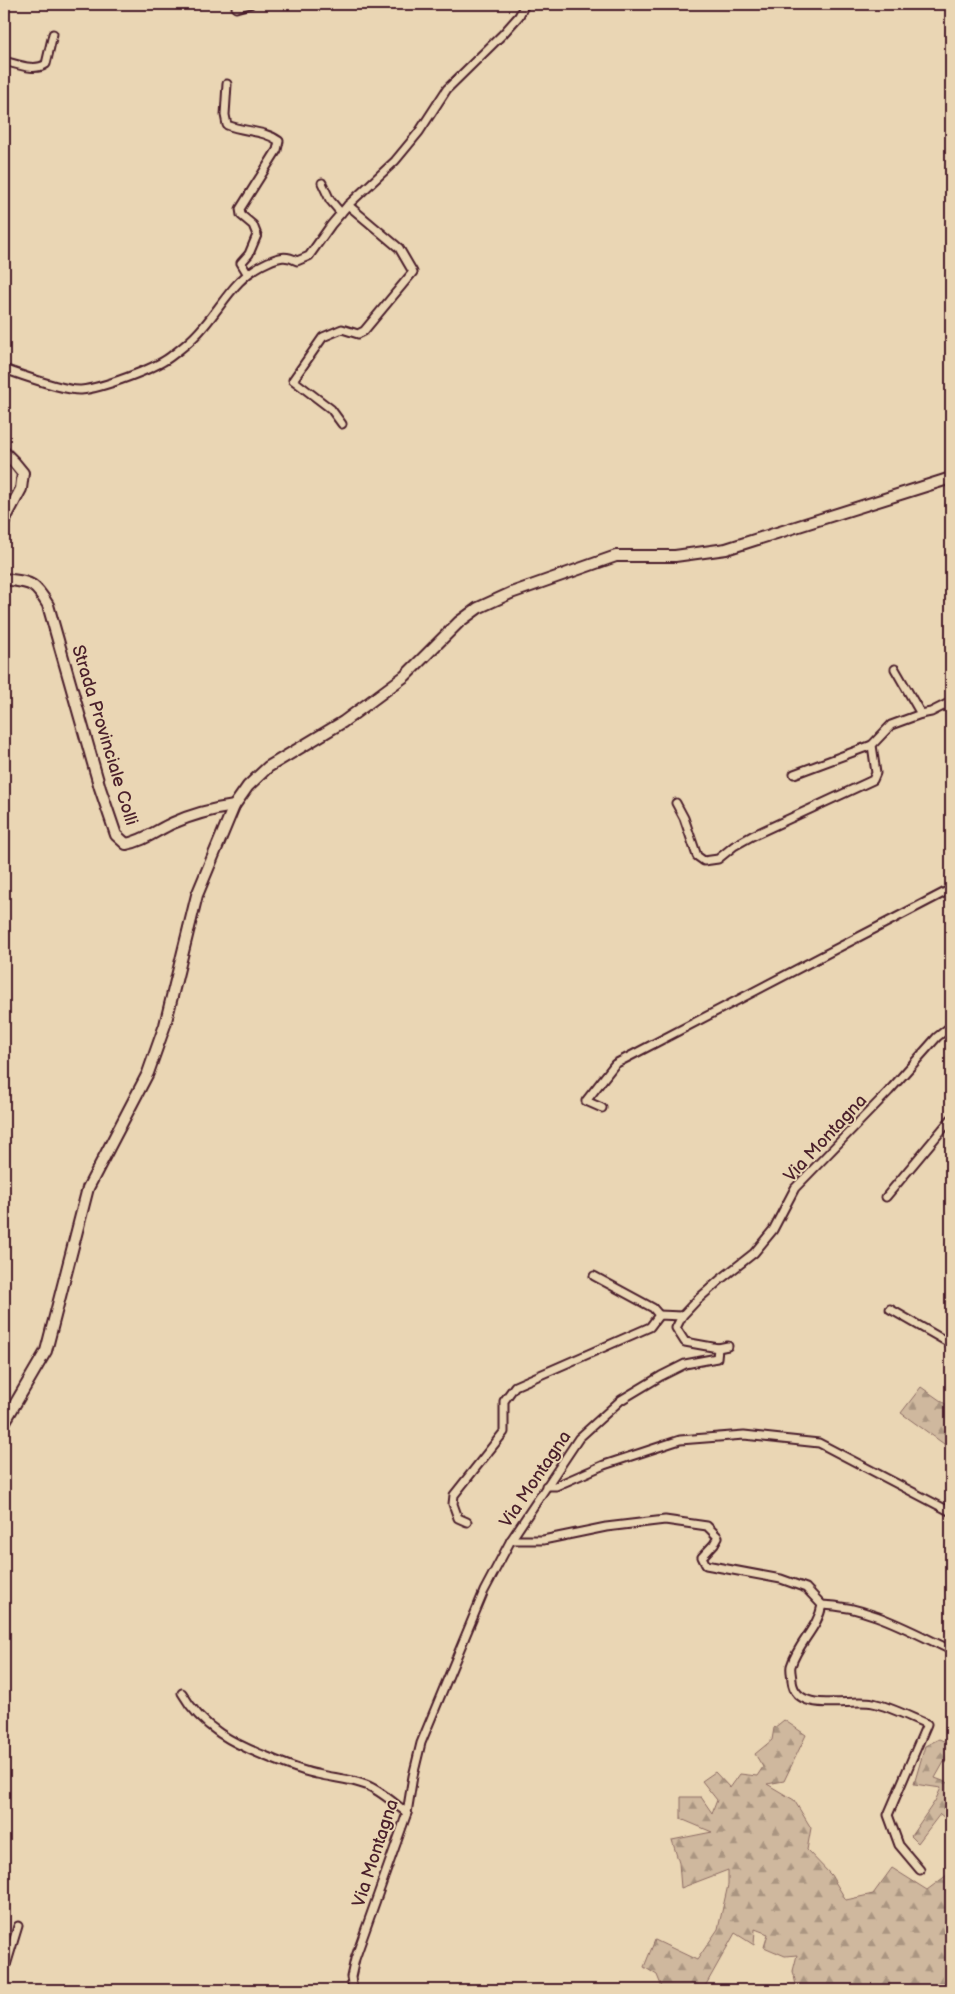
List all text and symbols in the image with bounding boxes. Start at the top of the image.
street label: Strada Provinciale Colli [67,642,142,828]
street label: Via Montagna [779,1090,871,1187]
street label: Via Montagna [495,1427,575,1532]
street label: Via Montagna [348,1797,403,1910]

